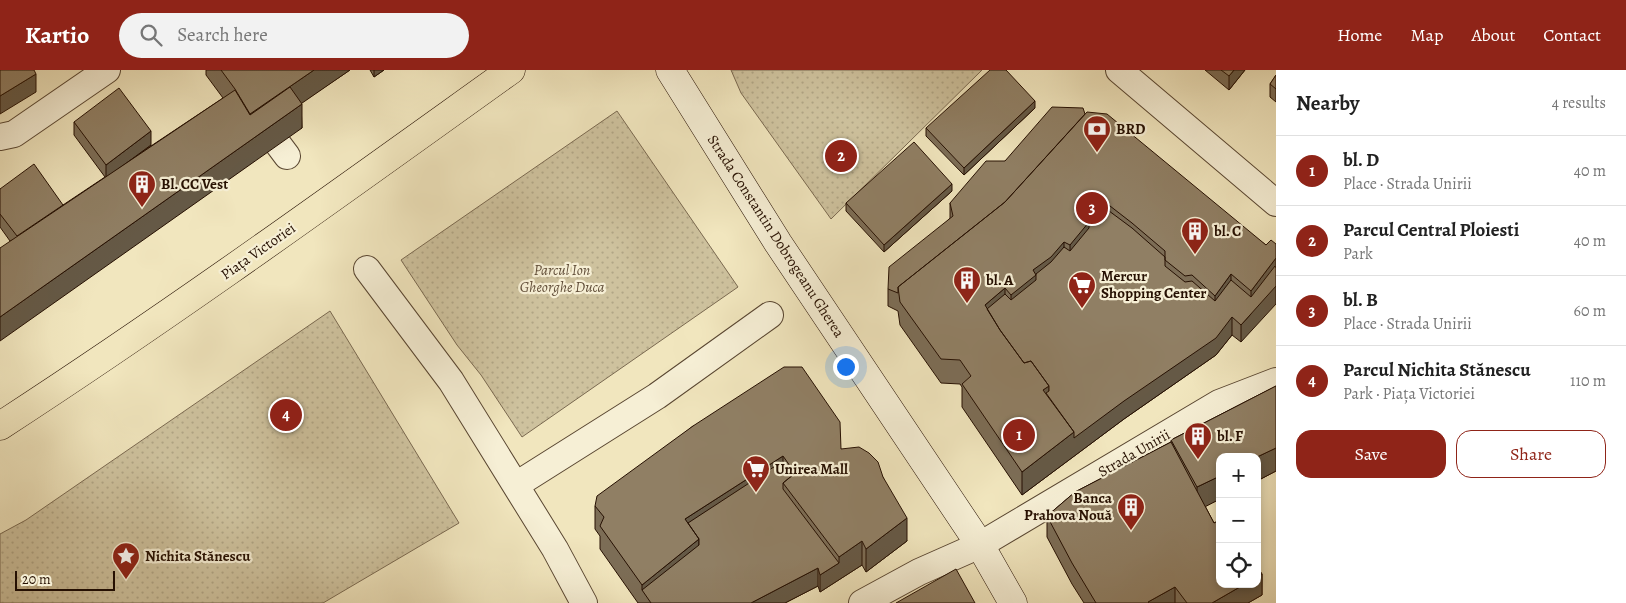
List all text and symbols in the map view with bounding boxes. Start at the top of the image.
search box [119,13,469,58]
text: Kartio [25,19,89,51]
icon: search [137,21,165,49]
text: Search here [177,22,268,48]
text: Home [1337,23,1382,47]
text: Map [1410,23,1443,47]
text: About [1471,23,1515,47]
text: Contact [1543,23,1601,47]
text: Nearby [1296,89,1359,117]
text: 4 results [1552,92,1606,114]
bank icon: BRD [1082,114,1112,153]
place label: BRD [1116,119,1145,139]
street label: Strada Constantin Dobrogeanu Gherea [703,131,849,341]
pin: 2 [825,137,857,175]
text: bl. D [1343,147,1379,173]
text: 1 [1309,160,1315,182]
text: 40 m [1574,160,1606,182]
building icon: Bl. CC Vest [127,169,157,208]
text: Place · Strada Unirii [1343,173,1472,195]
place label: Bl. CC Vest [161,174,228,194]
pin: 3 [1076,189,1108,227]
building icon: bl. C [1180,216,1210,255]
text: Parcul Central Ploiesti [1343,217,1519,243]
street label: Piața Victoriei [217,218,299,284]
place label: bl. C [1213,221,1241,241]
text: 2 [1308,230,1316,252]
text: 40 m [1574,230,1606,252]
text: Park [1343,243,1373,265]
park label: Parcul Ion Gheorghe Duca [520,260,604,297]
building icon: bl. A [952,265,982,304]
place label: Mercur Shopping Center [1101,266,1207,303]
place label: bl. A [985,270,1014,290]
supermarket icon: Mercur Shopping Center [1067,270,1097,309]
text: bl. B [1343,287,1378,313]
text: 3 [1309,300,1315,322]
text: 60 m [1574,300,1606,322]
text: Place · Strada Unirii [1343,313,1472,335]
your location [833,354,859,380]
text: Parcul Nichita Stănescu [1343,357,1531,383]
text: 4 [1308,370,1316,392]
text: 110 m [1570,370,1606,392]
text: Park · Piața Victoriei [1343,383,1475,405]
pin: 4 [270,396,302,434]
pin: 1 [1003,416,1035,454]
building icon: bl. F [1183,421,1213,460]
street label: Strada Unirii [1094,424,1174,482]
place label: bl. F [1216,426,1243,446]
button: Save [1296,430,1446,478]
button: Share [1456,430,1606,478]
map controls [1216,453,1261,588]
button: + [1216,453,1261,498]
supermarket icon: Unirea Mall [741,454,771,493]
place label: Unirea Mall [775,459,848,479]
place label: Banca Prahova Nouă [1024,488,1113,525]
building icon: Banca Prahova Nouă [1116,492,1146,531]
button: − [1216,498,1261,543]
place icon: Nichita Stănescu [111,541,141,580]
button: locate [1216,543,1261,588]
place label: Nichita Stănescu [145,546,251,566]
scale bar [15,568,115,591]
text: 20 m [22,570,51,589]

